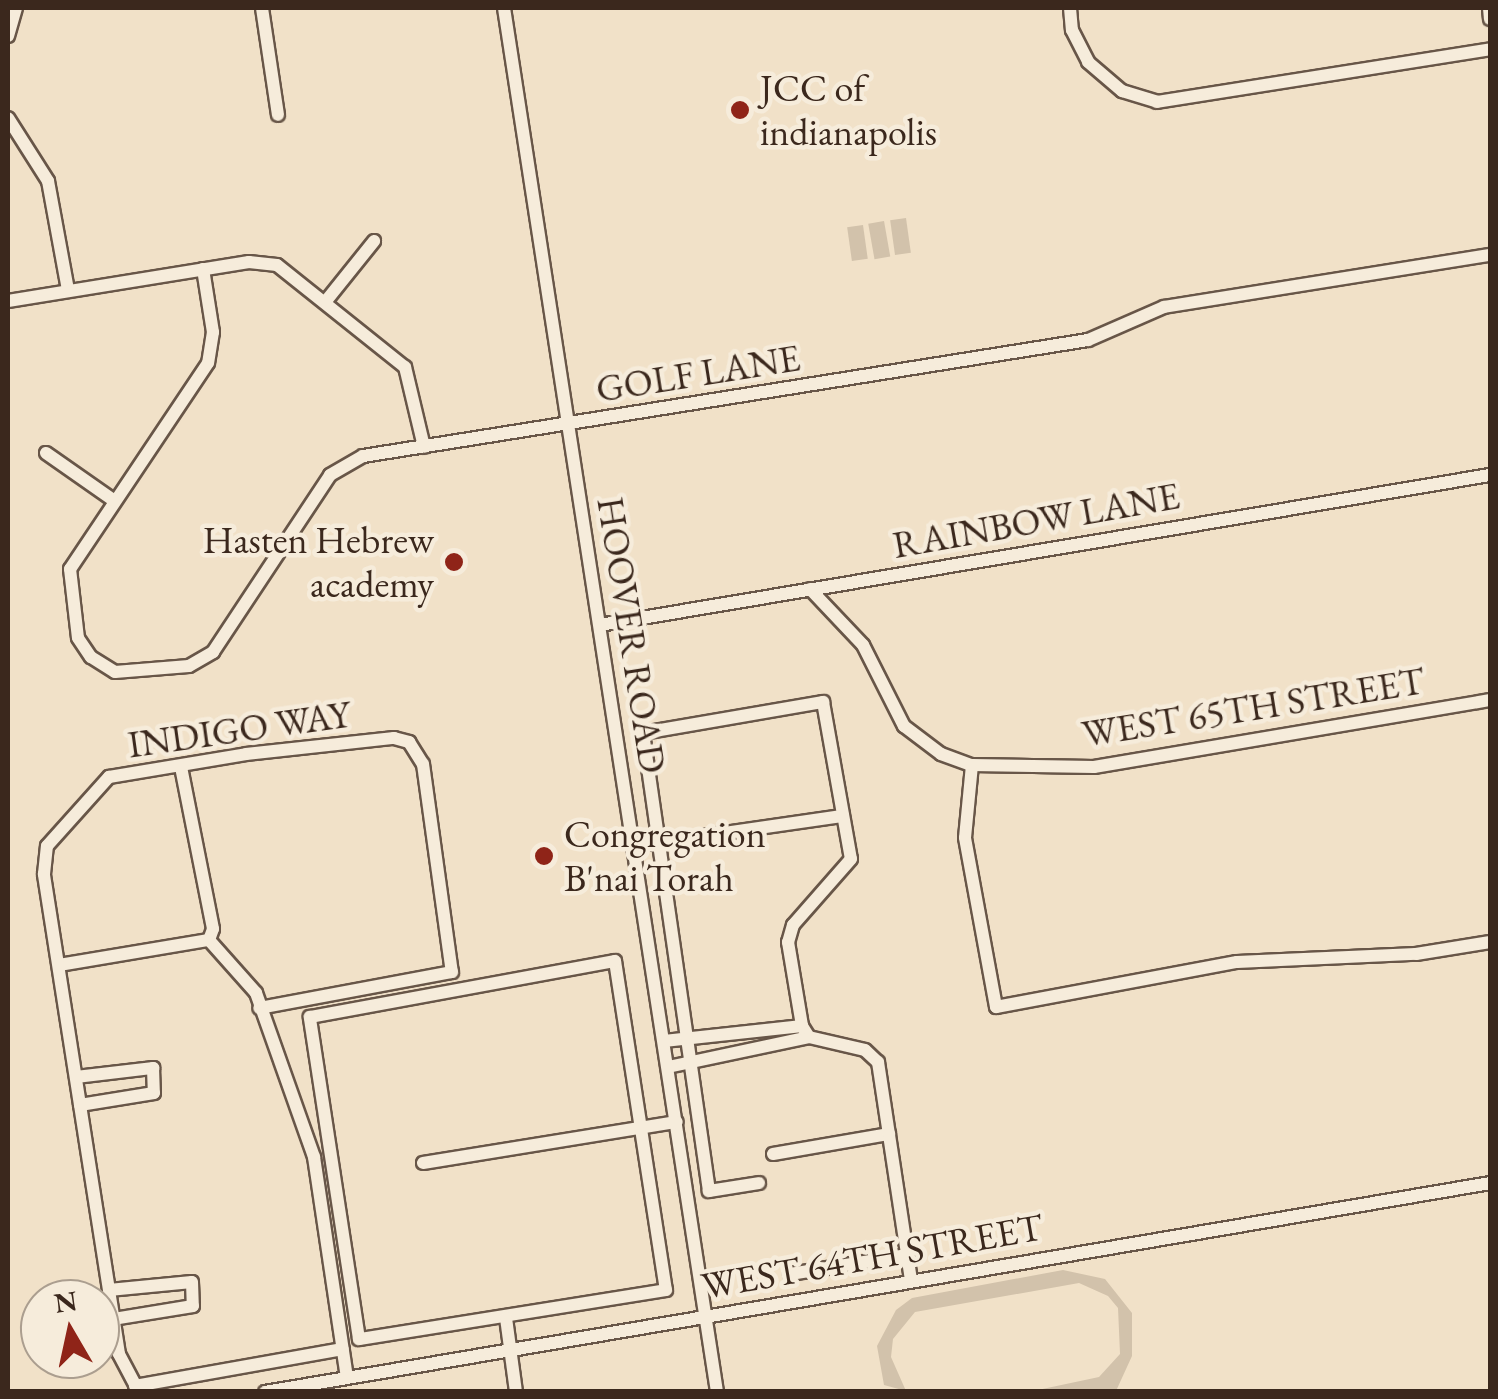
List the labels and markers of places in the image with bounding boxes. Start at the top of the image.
place label: JCC of indianapolis [760,65,937,154]
marker: JCC of indianapolis [729,99,751,121]
place label: Hasten Hebrew academy [203,517,434,606]
marker: Hasten Hebrew academy [443,551,465,573]
place label: Congregation B'nai Torah [564,811,766,901]
marker: Congregation B'nai Torah [533,845,555,867]

